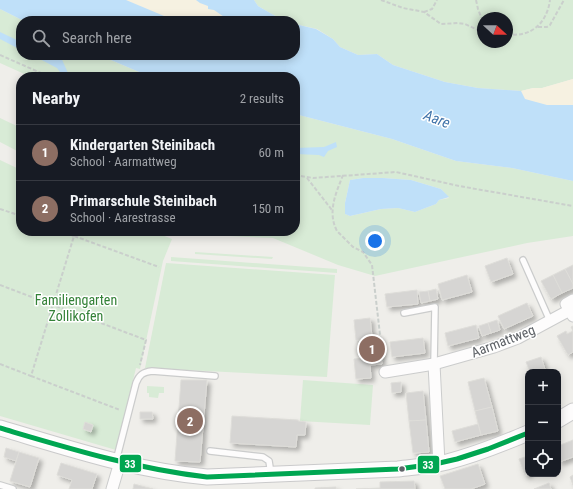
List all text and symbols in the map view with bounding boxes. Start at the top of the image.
north arrow [477,12,513,48]
search box [16,16,300,60]
icon: search [30,27,52,49]
text: Search here [62,29,132,47]
text: Nearby [32,88,80,108]
text: 2 results [240,91,284,106]
water label: Aare [420,105,453,132]
text: Kindergarten Steinibach [70,136,215,154]
text: 1 [42,145,48,160]
text: 60 m [258,145,284,160]
text: School · Aarmattweg [70,154,177,169]
text: Primarschule Steinibach [70,192,217,210]
text: 2 [42,201,48,216]
text: 150 m [252,201,284,216]
text: School · Aarestrasse [70,210,176,225]
your location [365,231,385,251]
park label: Familiengarten Zollikofen [35,292,117,324]
street label: Aarmattweg [469,321,537,361]
pin: 1 [359,334,385,364]
map controls [525,369,561,477]
button: + [525,369,561,405]
button: − [525,405,561,441]
pin: 2 [177,406,203,436]
button: locate [525,441,561,477]
line badge: 33 [119,454,142,473]
line badge: 33 [417,455,440,474]
text: 33 [124,458,136,471]
text: 33 [422,459,434,472]
unlabelled marker [397,464,407,474]

